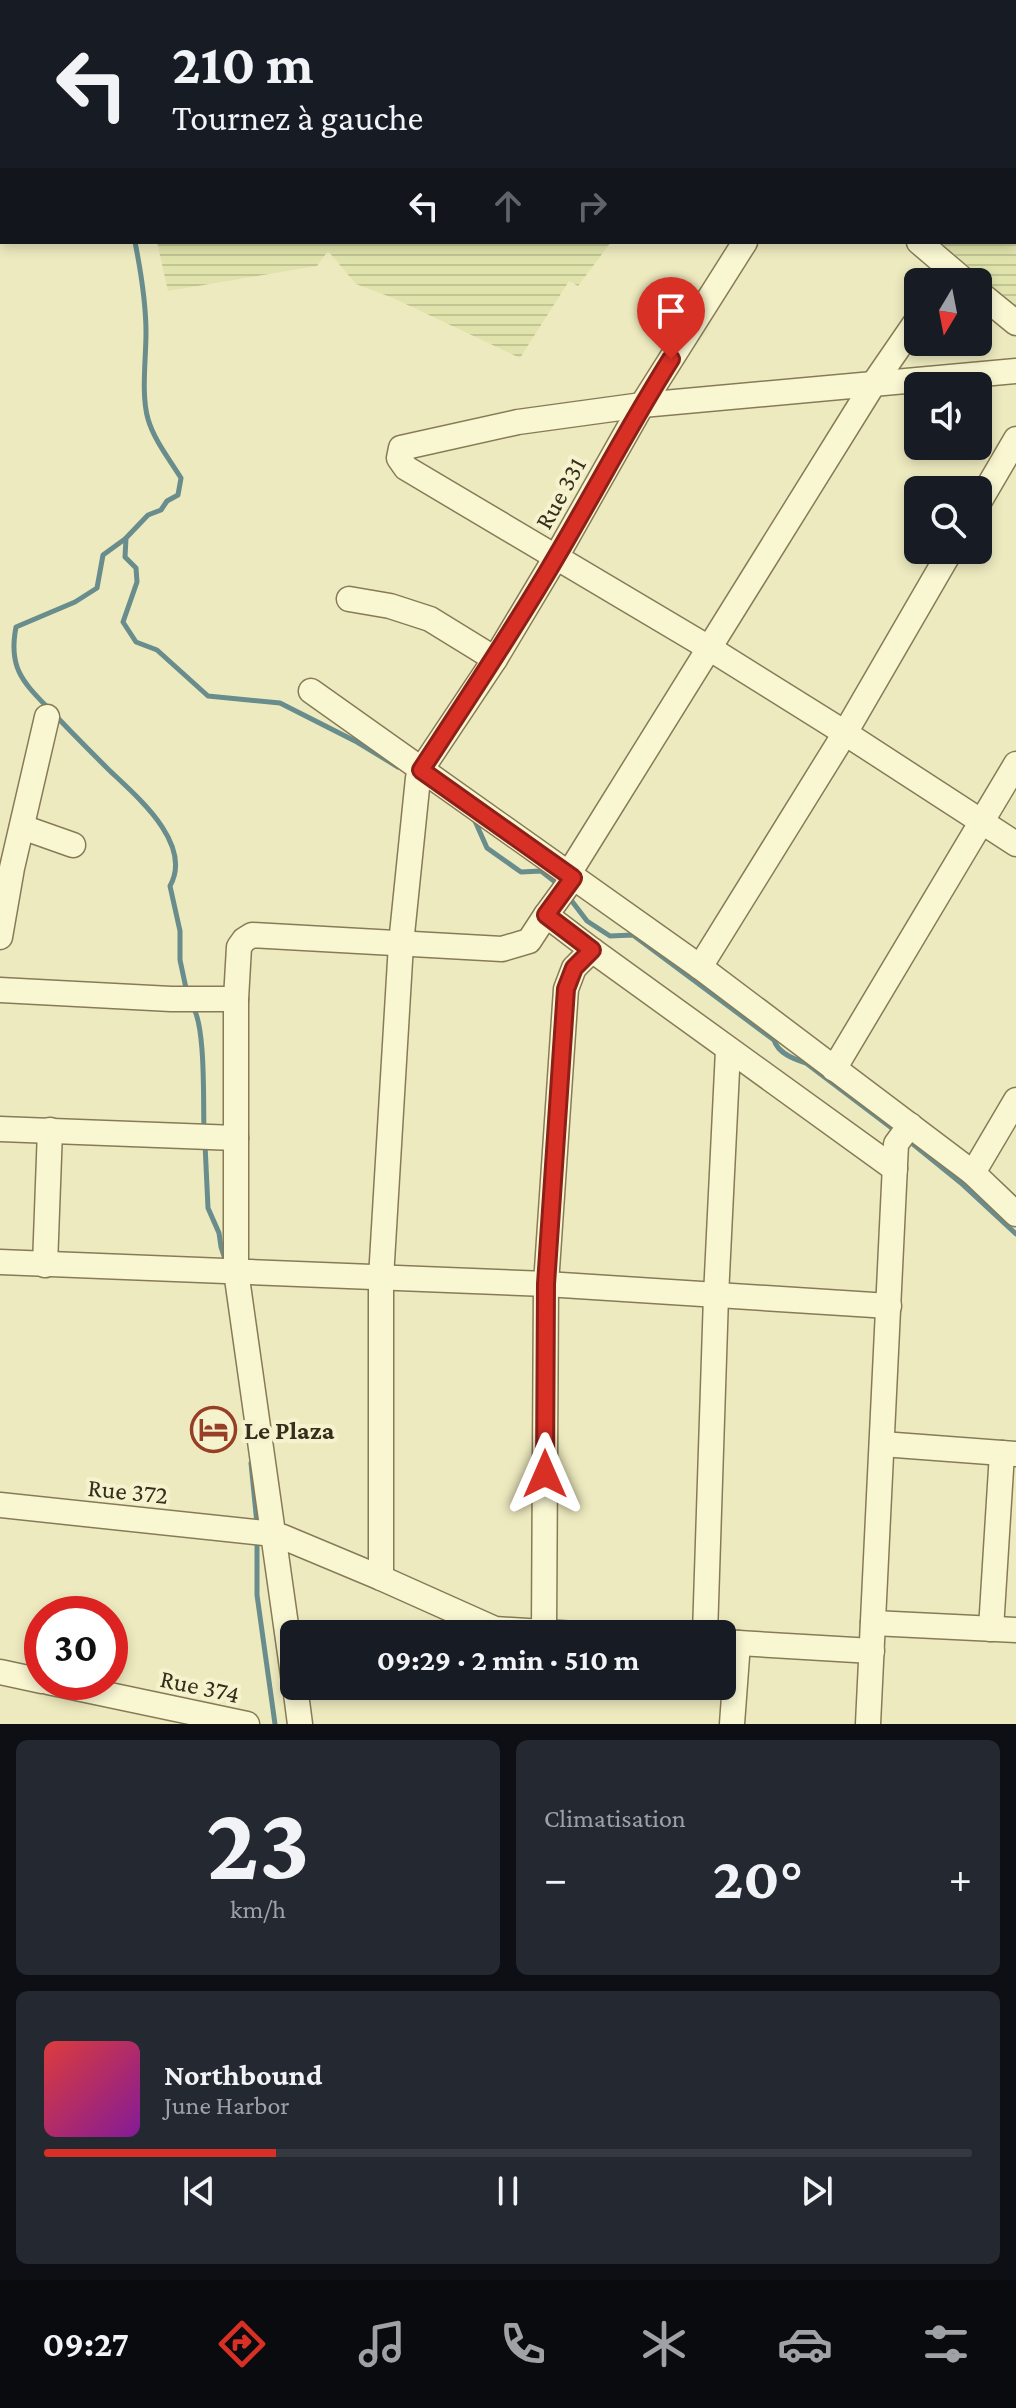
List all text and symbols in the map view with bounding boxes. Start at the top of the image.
icon: left [40,32,144,136]
text: 210 m [172,33,314,95]
text: Tournez à gauche [172,98,423,138]
icon: left [402,184,446,228]
icon: ahead [486,184,530,228]
icon: right [570,184,614,228]
north arrow [904,268,992,356]
map controls [904,268,992,564]
pin [637,277,705,359]
icon: arrive [649,289,693,333]
button: sound [904,372,992,460]
street label: Rue 331 [529,452,592,534]
button: search [904,476,992,564]
hotel icon: Le Plaza [189,1406,237,1454]
place label: Le Plaza [244,1416,335,1445]
position arrow [503,1432,587,1516]
street label: Rue 372 [86,1473,170,1510]
speed limit sign: 30 [24,1596,128,1700]
text: 09:29 · 2 min · 510 m [377,1643,639,1676]
street label: Rue 374 [157,1664,242,1709]
text: 23 [206,1785,310,1900]
text: Climatisation [544,1804,686,1833]
text: 20° [713,1844,803,1911]
text: − [544,1854,567,1902]
text: + [949,1854,972,1902]
text: km/h [230,1895,286,1924]
text: Northbound [164,2058,322,2091]
text: June Harbor [164,2091,290,2120]
icon: previous [177,2169,221,2213]
icon: pause [486,2169,530,2213]
icon: next [795,2169,839,2213]
icon: directions [214,2316,270,2372]
icon: music [354,2316,410,2372]
icon: phone [495,2316,551,2372]
icon: climate [636,2316,692,2372]
icon: car [777,2316,833,2372]
icon: filters [918,2316,974,2372]
text: 09:27 [42,2324,129,2364]

